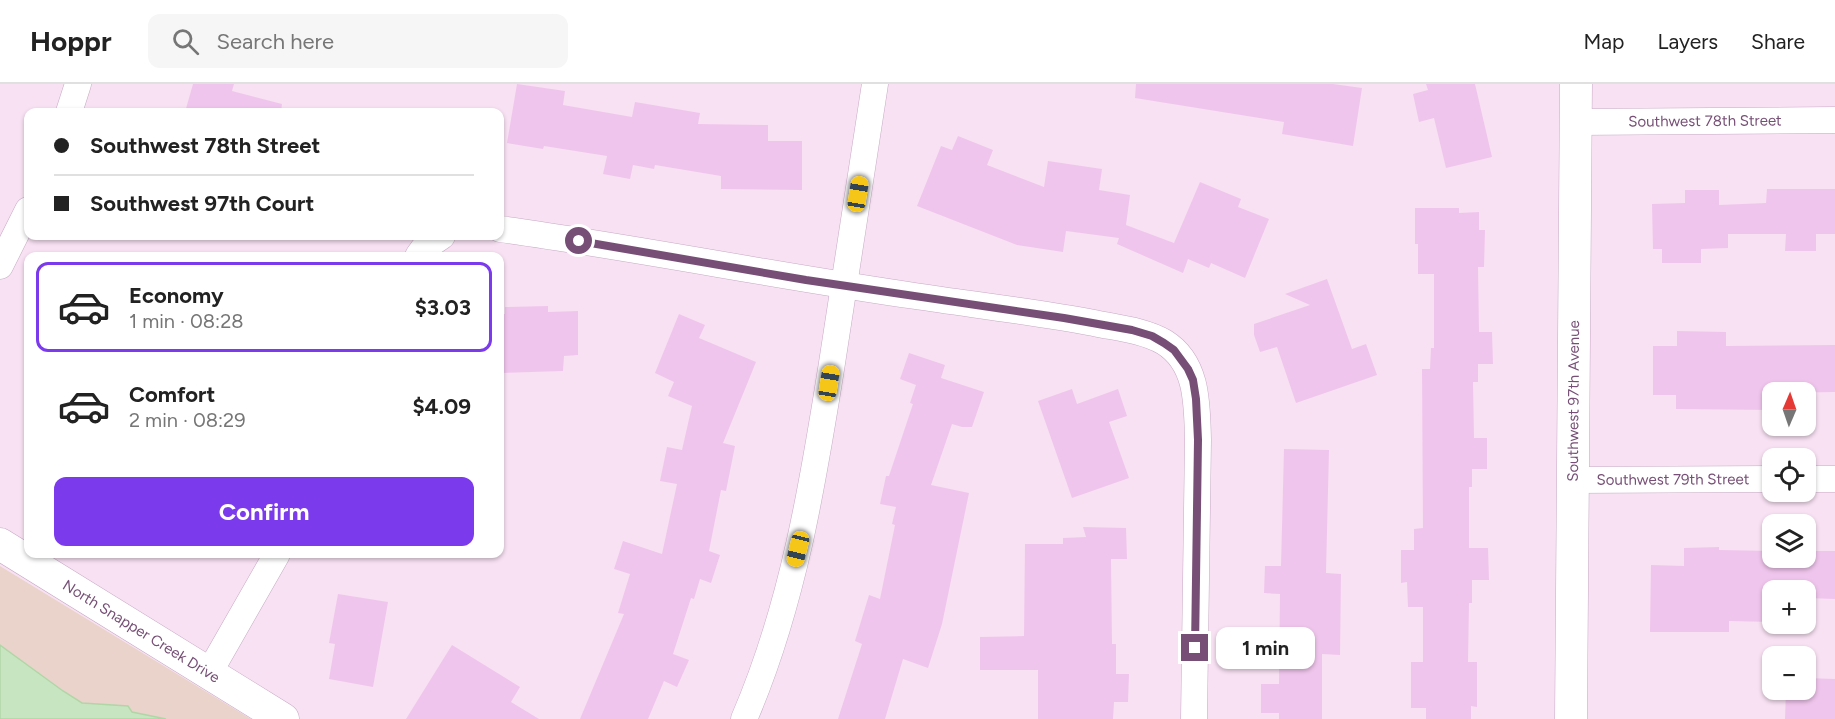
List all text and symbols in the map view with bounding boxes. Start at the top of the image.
search box [148,14,568,68]
text: Hoppr [30,24,112,58]
icon: search [169,25,202,58]
text: Search here [217,28,334,55]
text: Map [1584,29,1624,54]
text: Layers [1657,29,1718,54]
text: Share [1751,29,1805,54]
street label: Southwest 78th Street [1628,111,1782,131]
text: Southwest 78th Street [90,132,320,159]
car [846,175,870,213]
text: Southwest 97th Court [90,190,314,217]
route start [565,227,592,254]
icon: car [57,280,111,334]
text: Economy [129,282,224,309]
text: $3.03 [415,294,471,321]
text: 1 min · 08:28 [129,309,244,333]
street label: Southwest 97th Avenue [1564,320,1583,482]
car [817,364,841,402]
icon: car [57,379,111,433]
text: Comfort [129,381,215,408]
north arrow [1762,382,1816,436]
map controls [1762,382,1816,700]
text: $4.09 [412,393,471,420]
text: 2 min · 08:29 [129,408,246,432]
button: locate [1762,448,1816,502]
street label: Southwest 79th Street [1597,470,1750,489]
button: Confirm [54,477,474,546]
button: layers [1762,514,1816,568]
car [785,529,811,569]
street label: North Snapper Creek Drive [59,576,223,687]
button: + [1762,580,1816,634]
callout: 1 min [1216,627,1315,669]
route end [1181,634,1208,661]
text: 1 min [1242,636,1289,660]
button: − [1762,646,1816,700]

